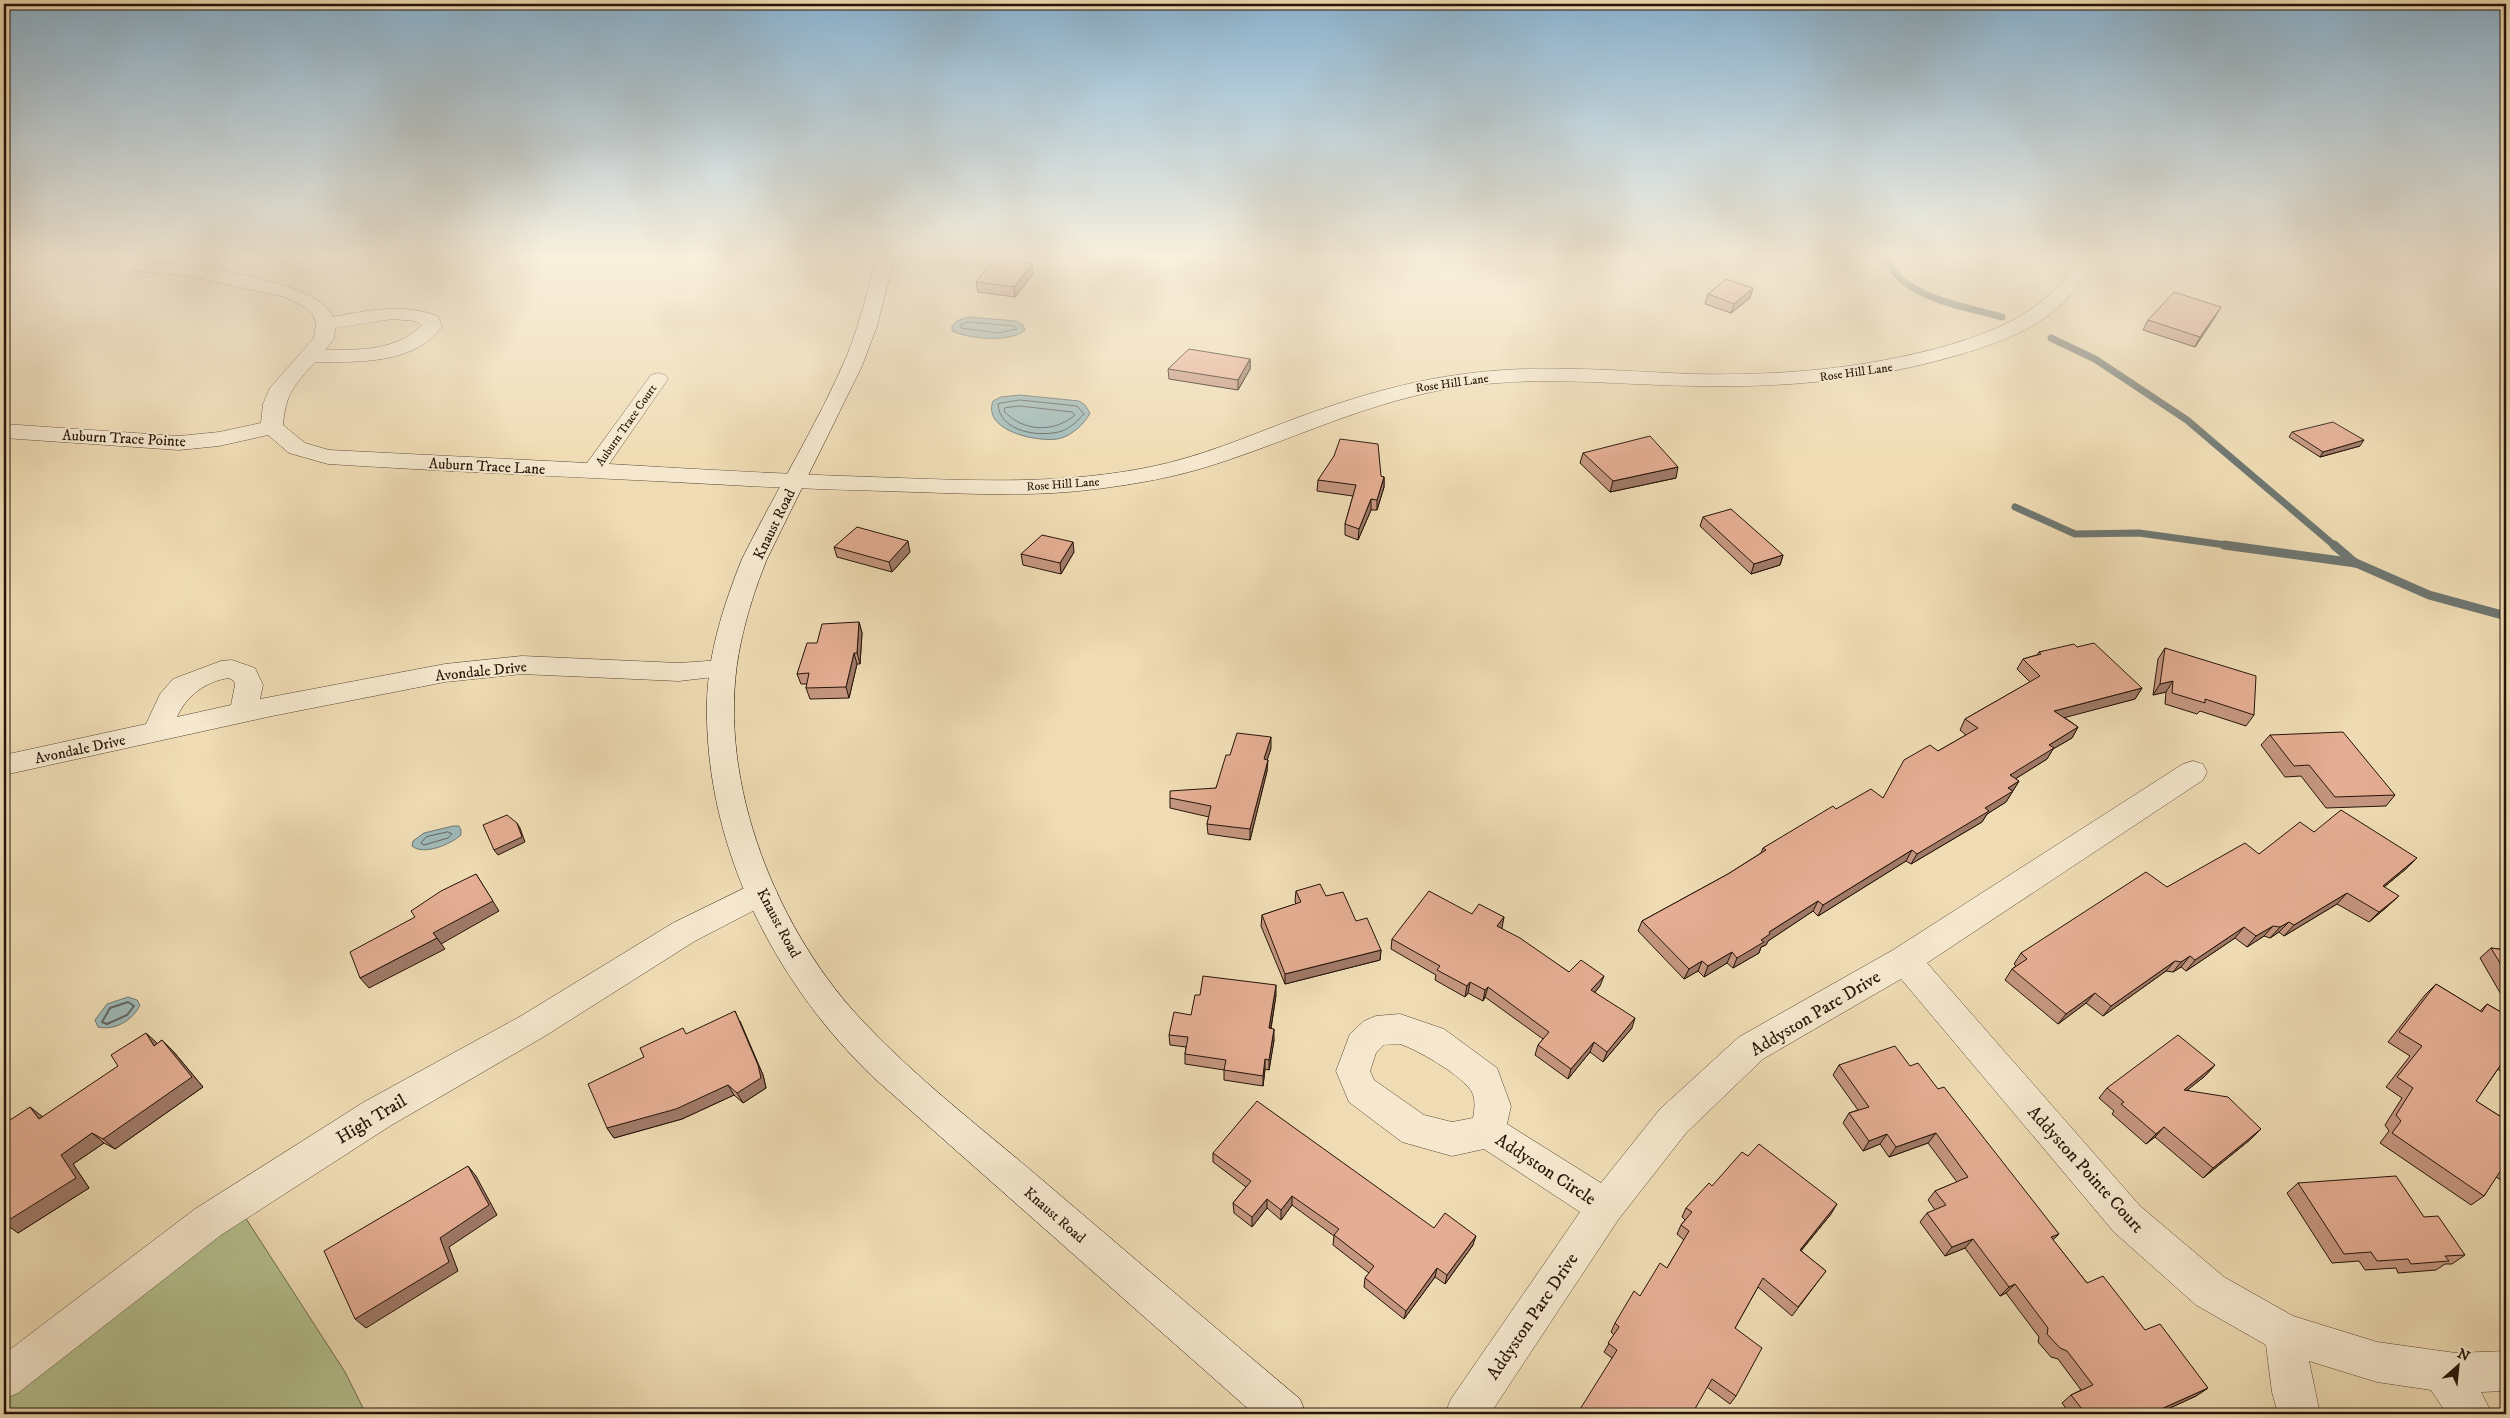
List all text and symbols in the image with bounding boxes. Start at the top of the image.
street label: Rose Hill Lane [1819,360,1893,385]
street label: Rose Hill Lane [1415,371,1489,396]
street label: Auburn Trace Court [593,381,660,469]
street label: Auburn Trace Pointe [62,426,186,451]
street label: Auburn Trace Lane [428,454,546,479]
street label: Rose Hill Lane [1026,474,1100,495]
street label: Knaust Road [749,485,800,563]
street label: Avondale Drive [434,657,528,686]
street label: Avondale Drive [33,731,127,768]
street label: Knaust Road [752,885,805,962]
street label: Addyston Parc Drive [1746,966,1885,1061]
street label: High Trail [332,1090,411,1149]
street label: Addyston Pointe Court [2022,1102,2148,1238]
street label: Addyston Circle [1491,1129,1600,1210]
street label: Knaust Road [1020,1183,1090,1248]
street label: Addyston Parc Drive [1482,1249,1583,1384]
north arrow [2432,1340,2482,1390]
text: N [2454,1345,2473,1366]

